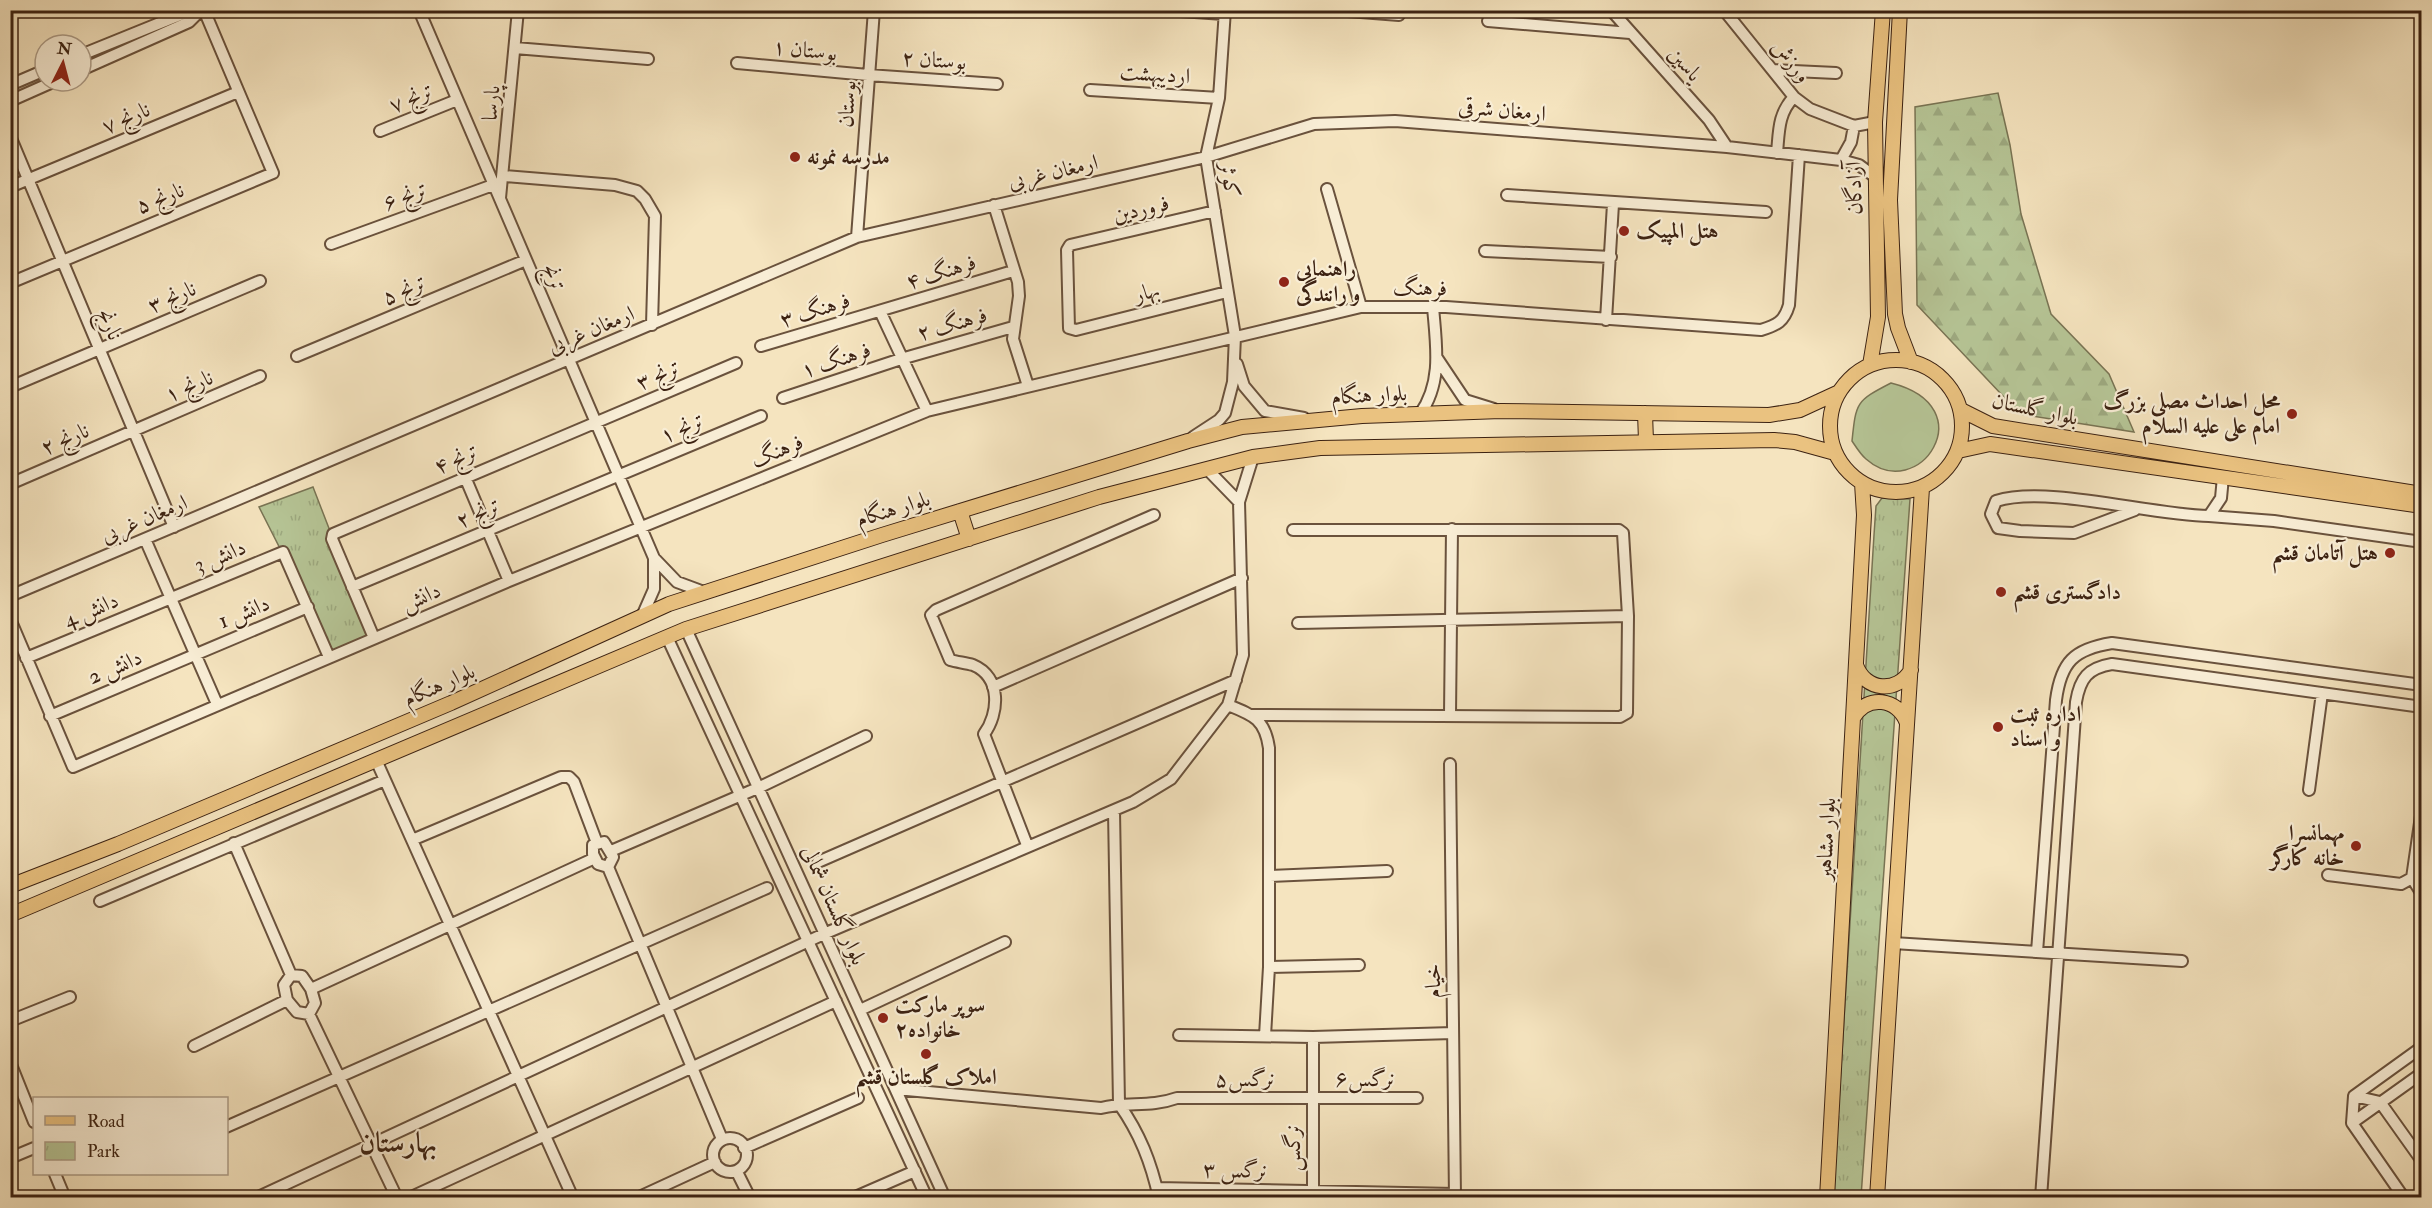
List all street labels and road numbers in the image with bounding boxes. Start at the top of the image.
street label: بوستان ۱ [771,33,839,67]
street label: ورزش [1765,34,1817,88]
street label: یاسین [1662,40,1709,89]
street label: بوستان ۲ [901,44,967,76]
street label: اردیبهشت [1119,58,1191,90]
street label: ترنج ۷ [385,77,439,124]
street label: بوستان [831,79,863,129]
street label: پارسا [476,82,509,122]
street label: ارمغان شرقی [1457,92,1547,128]
street label: نارنج ۷ [98,95,156,145]
street label: ارمغان غربی [1005,148,1101,198]
street label: کوثر [1213,158,1247,200]
street label: آزادگان [1839,159,1868,215]
street label: ترنج ۶ [379,175,433,222]
street label: نارنج ۵ [132,176,190,225]
street label: فروردین [1110,189,1172,229]
street label: فرهنگ ۴ [903,248,979,296]
street label: ترنج [531,259,572,297]
street label: ترنج ۵ [378,268,432,316]
street label: نارنج ۳ [144,274,202,324]
street label: فرهنگ [1393,274,1447,302]
street label: بهار [1129,275,1163,309]
street label: فرهنگ ۳ [777,286,853,334]
street label: ارمغان غربی [543,299,639,363]
street label: فرهنگ ۲ [914,301,990,347]
street label: نارنج [86,304,129,346]
street label: فرهنگ ۱ [798,336,874,384]
street label: ترنج ۳ [632,353,686,401]
street label: نارنج ۱ [161,363,219,413]
street label: بلوار هنگام [1330,379,1408,416]
street label: بلوار گلستان [1989,386,2081,432]
street label: ترنج ۱ [656,406,710,454]
street label: نارنج ۲ [37,416,95,466]
street label: فرهنگ [747,428,807,474]
street label: ترنج ۴ [430,437,484,485]
street label: بلوار هنگام [853,485,935,538]
street label: ارمغان غربی [96,488,192,552]
street label: ترنج ۲ [452,491,506,539]
street label: دانش 3 [190,533,251,580]
street label: دانش [397,576,446,619]
street label: دانش 4 [59,586,123,635]
street label: دانش 1 [214,589,274,636]
street label: دانش 2 [84,643,147,692]
street label: بلوار هنگام [399,657,481,718]
street label: بلوار مشاهیر [1810,797,1842,883]
street label: بلوار گلستان شمالی [795,841,873,969]
street label: خیام [1419,963,1452,999]
street label: نرگس۵ [1215,1065,1275,1094]
street label: نرگس۶ [1335,1065,1395,1094]
street label: نرگس [1279,1125,1308,1172]
street label: نرگس ۳ [1202,1155,1267,1186]

